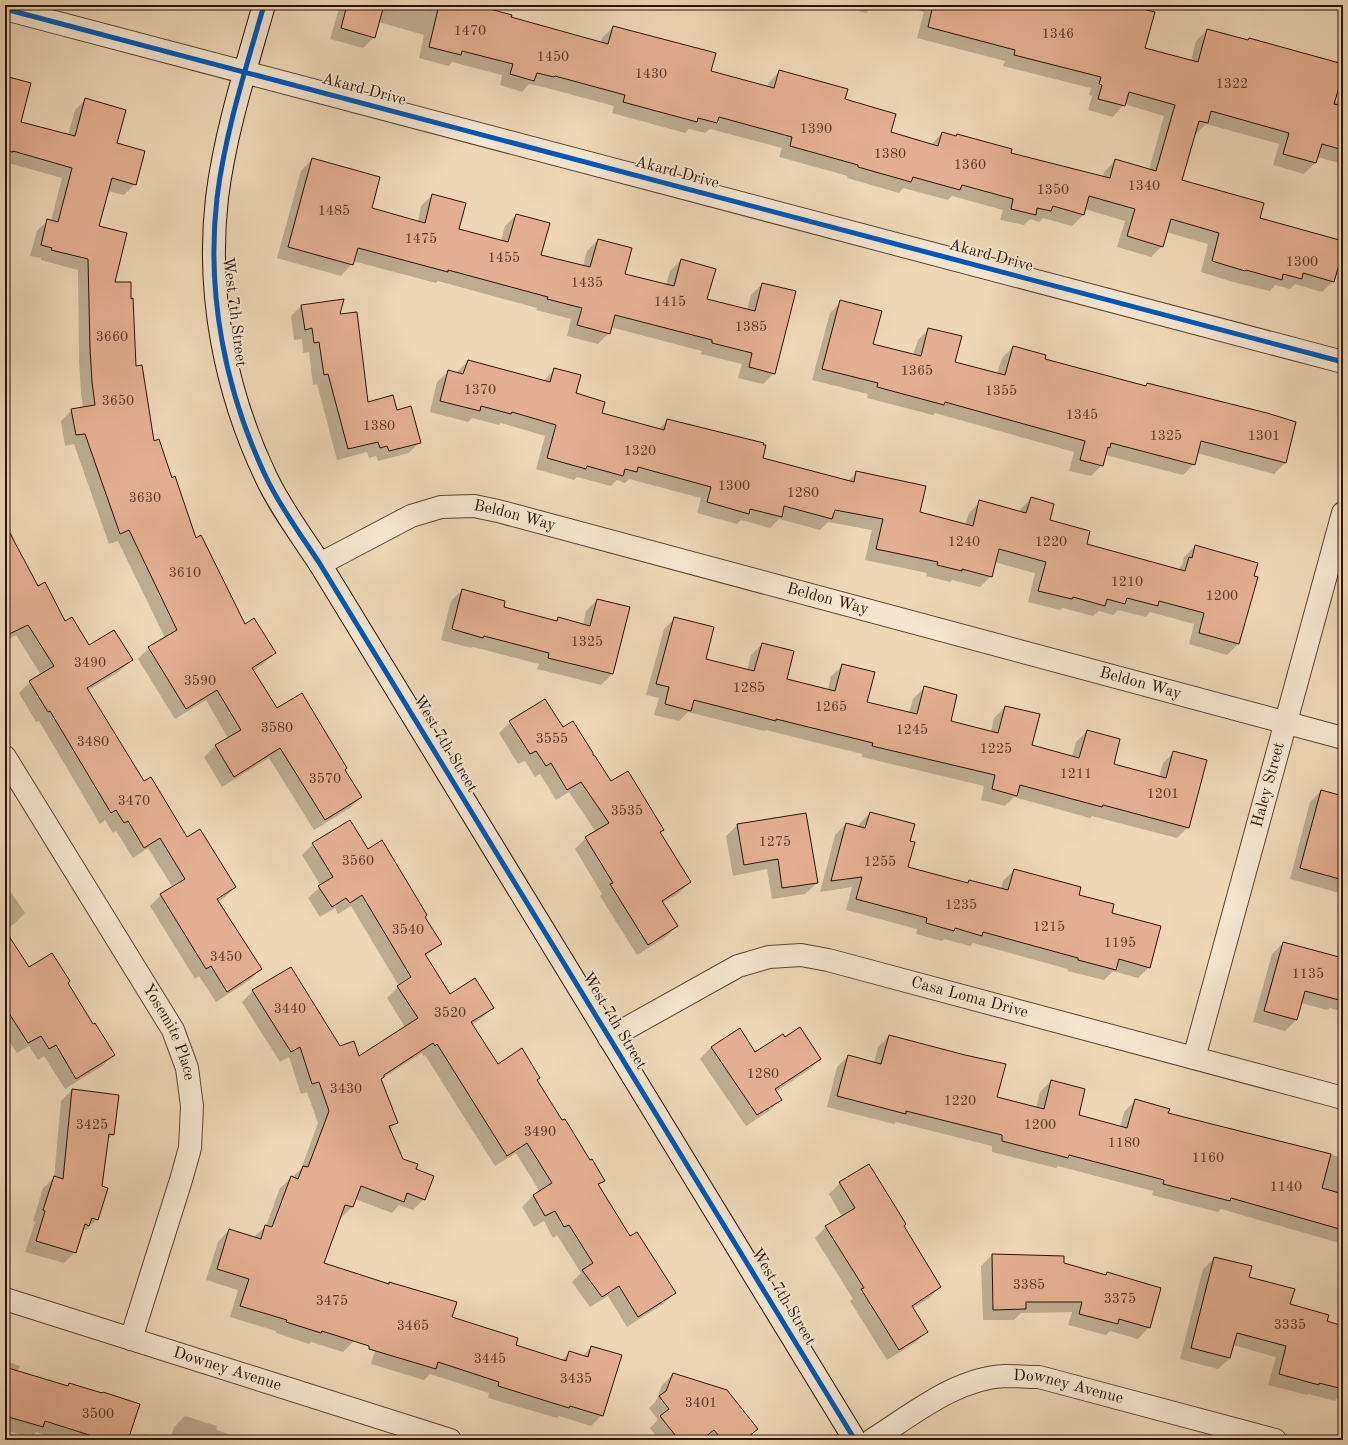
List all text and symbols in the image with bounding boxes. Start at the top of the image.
house number: 1470 [454,24,486,38]
house number: 1346 [1042,27,1074,41]
house number: 1450 [537,50,569,64]
house number: 1430 [635,67,667,81]
street label: Akard Drive [320,71,408,109]
house number: 1322 [1216,77,1248,91]
house number: 1390 [800,122,832,136]
house number: 1380 [874,147,906,161]
street label: Akard Drive [633,154,721,192]
house number: 1360 [954,158,986,172]
house number: 1340 [1128,179,1160,193]
house number: 1350 [1037,183,1069,197]
house number: 1485 [318,204,350,218]
house number: 1475 [405,232,437,246]
street label: Akard Drive [947,237,1035,275]
house number: 1455 [488,251,520,265]
house number: 1300 [1286,255,1318,269]
street label: West 7th Street [219,256,249,368]
house number: 1435 [571,276,603,290]
house number: 1415 [654,295,686,309]
house number: 1385 [735,320,767,334]
house number: 3660 [96,330,128,344]
house number: 1365 [901,364,933,378]
house number: 1370 [464,383,496,397]
house number: 1355 [985,384,1017,398]
house number: 3650 [102,394,134,408]
house number: 1345 [1066,408,1098,422]
house number: 1380 [363,419,395,433]
house number: 1325 [1150,429,1182,443]
house number: 1301 [1248,429,1280,443]
house number: 1320 [624,444,656,458]
house number: 1300 [718,479,750,493]
house number: 1280 [787,486,819,500]
house number: 3630 [129,491,161,505]
street label: Beldon Way [472,498,558,534]
house number: 1240 [948,535,980,549]
house number: 1220 [1035,535,1067,549]
house number: 3610 [169,566,201,580]
house number: 1210 [1111,575,1143,589]
street label: Beldon Way [785,581,871,618]
house number: 1200 [1206,589,1238,603]
house number: 1325 [571,635,603,649]
house number: 3490 [74,656,106,670]
street label: Beldon Way [1098,665,1184,702]
house number: 3590 [184,674,216,688]
house number: 1285 [733,681,765,695]
street label: West 7th Street [410,693,480,796]
house number: 1265 [815,700,847,714]
house number: 3580 [261,721,293,735]
house number: 1245 [896,723,928,737]
house number: 3555 [536,732,568,746]
house number: 3480 [77,735,109,749]
street label: Haley Street [1249,740,1288,829]
house number: 1225 [980,742,1012,756]
house number: 1211 [1060,767,1092,781]
house number: 3570 [309,772,341,786]
house number: 1201 [1147,787,1179,801]
house number: 3470 [118,794,150,808]
house number: 3535 [611,804,643,818]
house number: 1275 [759,835,791,849]
house number: 3560 [342,854,374,868]
house number: 1255 [864,855,896,869]
house number: 1235 [945,898,977,912]
house number: 1215 [1033,920,1065,934]
house number: 3540 [392,923,424,937]
house number: 1195 [1104,936,1136,950]
house number: 3450 [210,950,242,964]
house number: 1135 [1292,967,1324,981]
street label: West 7th Street [579,970,649,1073]
street label: Casa Loma Drive [909,975,1030,1021]
street label: Yosemite Place [139,982,197,1081]
house number: 3440 [274,1002,306,1016]
house number: 3520 [434,1006,466,1020]
house number: 1280 [747,1067,779,1081]
house number: 3430 [330,1082,362,1096]
house number: 1220 [944,1094,976,1108]
house number: 3425 [76,1118,108,1132]
house number: 1200 [1024,1118,1056,1132]
house number: 3490 [524,1125,556,1139]
house number: 1180 [1108,1136,1140,1150]
house number: 1160 [1192,1151,1224,1165]
house number: 1140 [1270,1180,1302,1194]
street label: West 7th Street [748,1246,818,1349]
house number: 3385 [1013,1278,1045,1292]
house number: 3375 [1104,1292,1136,1306]
house number: 3475 [316,1294,348,1308]
house number: 3335 [1274,1318,1306,1332]
house number: 3465 [397,1319,429,1333]
street label: Downey Avenue [171,1345,283,1394]
house number: 3445 [474,1352,506,1366]
street label: Downey Avenue [1013,1368,1125,1407]
house number: 3435 [560,1372,592,1386]
house number: 3401 [685,1396,717,1410]
house number: 3500 [82,1407,114,1421]

